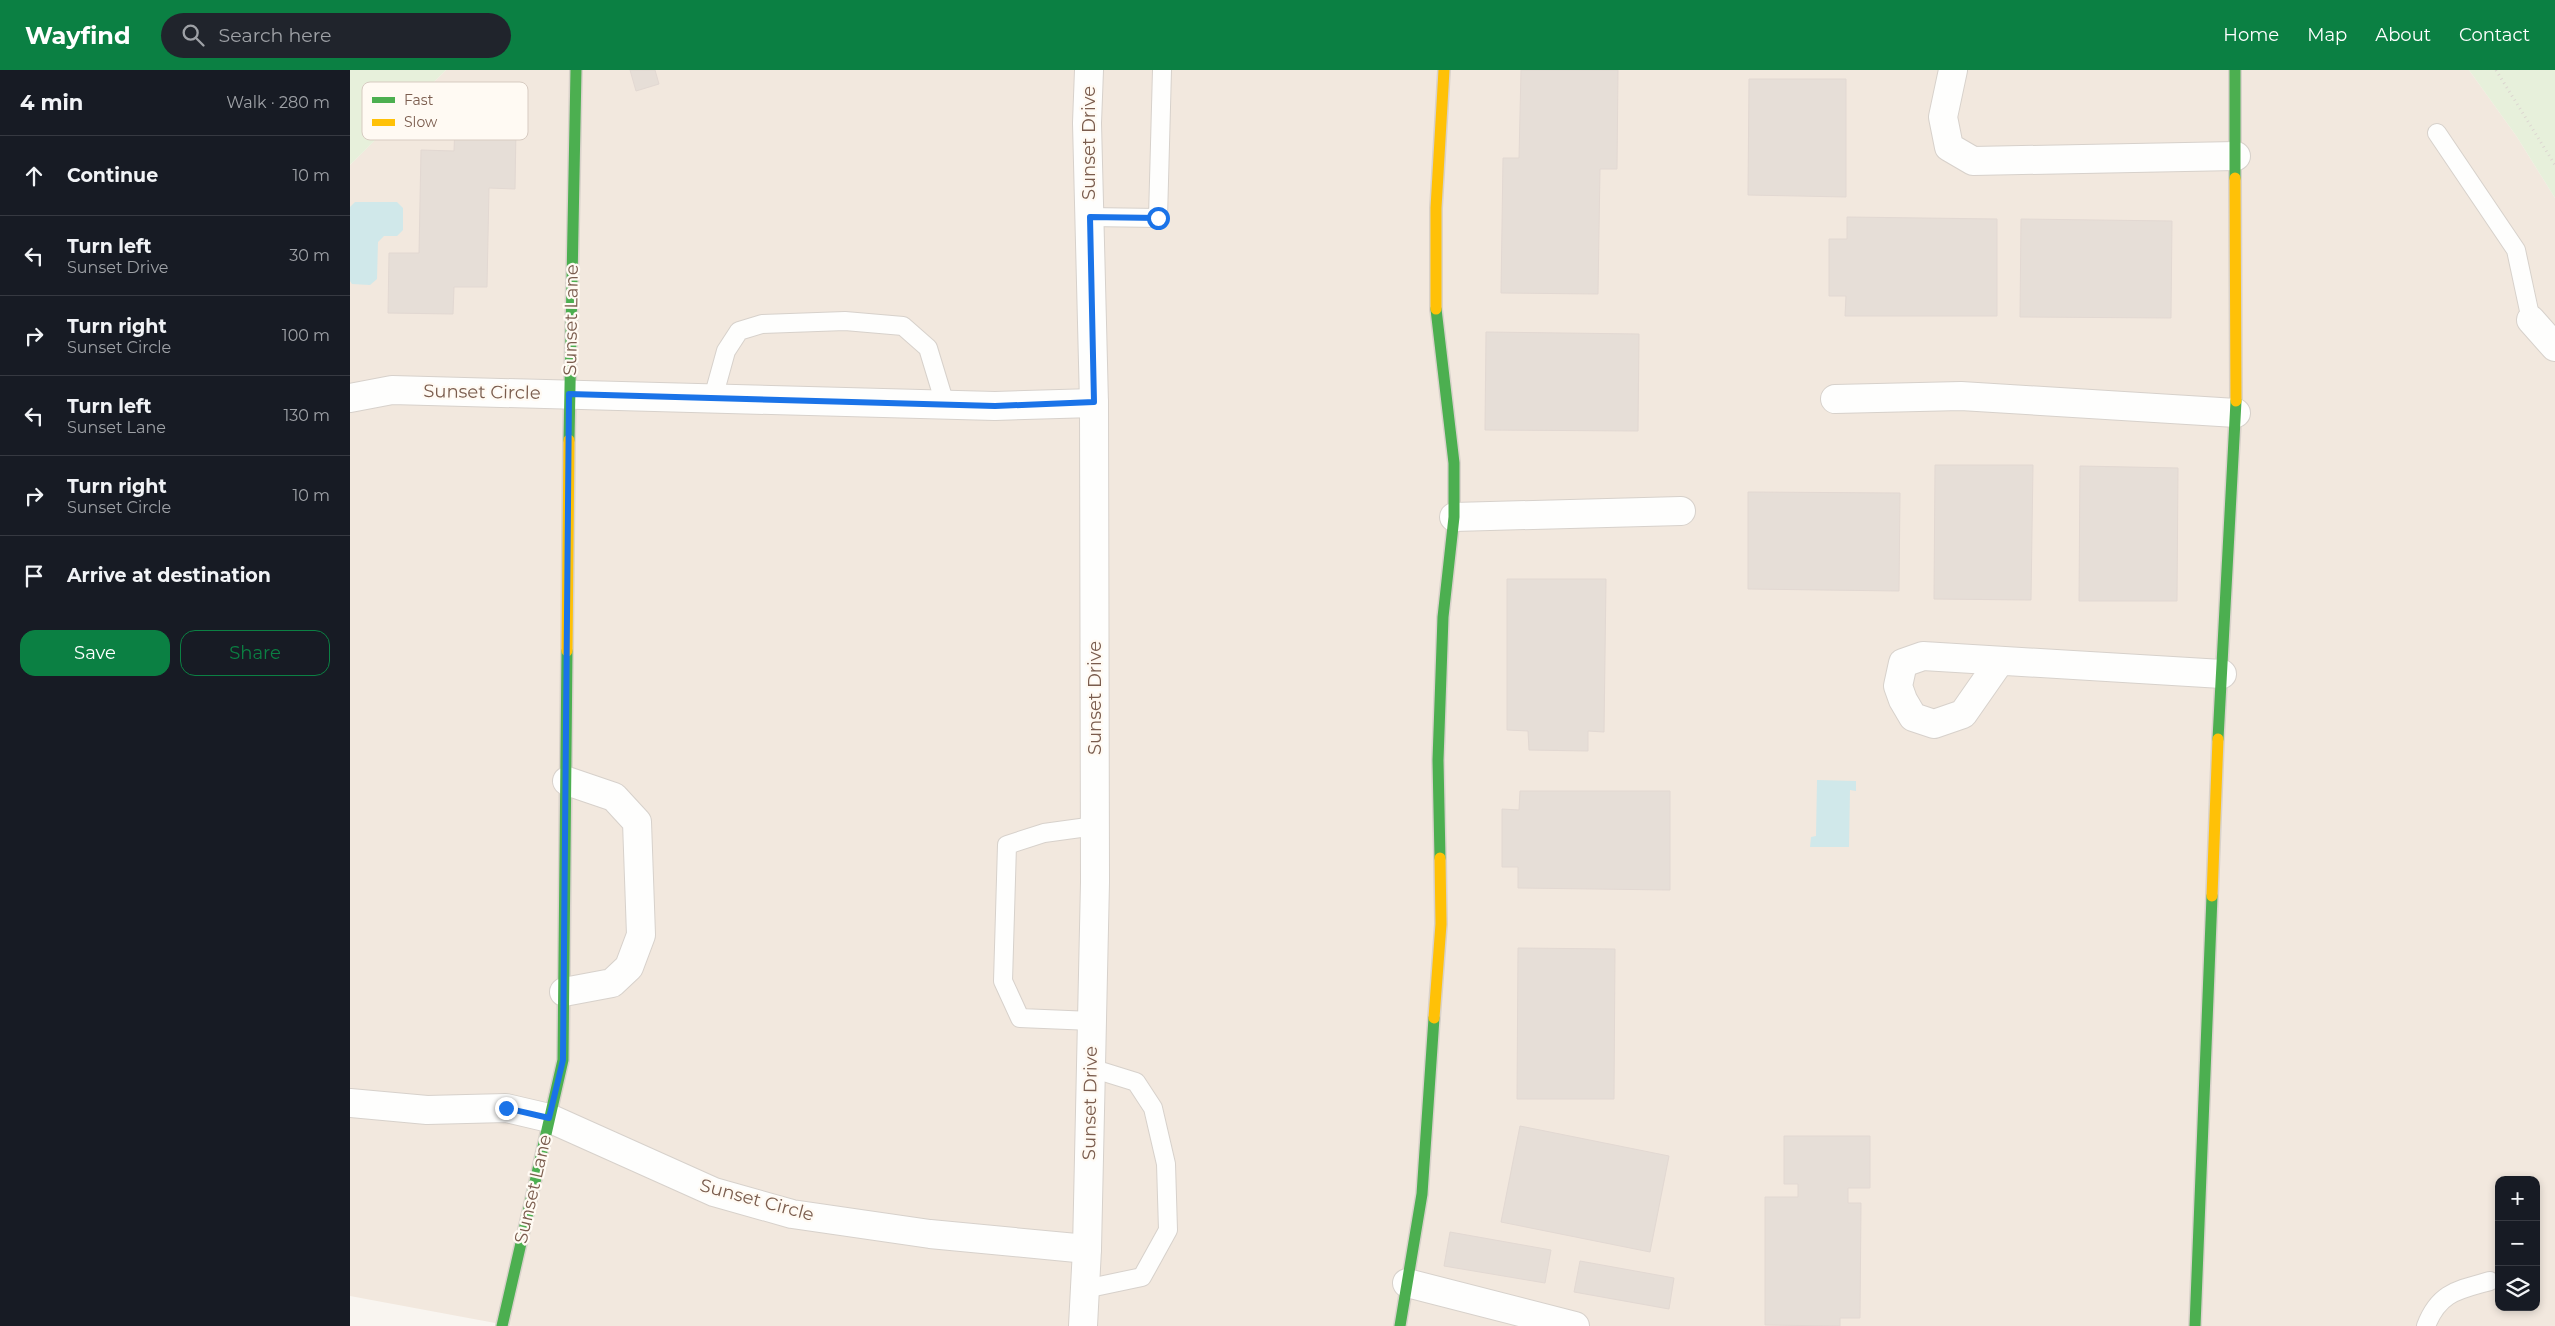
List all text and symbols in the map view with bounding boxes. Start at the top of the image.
search box [161,13,511,58]
text: Wayfind [25,21,131,50]
icon: search [179,21,207,49]
text: Search here [219,24,332,47]
text: Home [2223,24,2279,46]
text: Map [2307,24,2347,46]
text: About [2375,24,2431,46]
text: Contact [2459,24,2530,46]
legend [362,82,528,140]
street label: Sunset Drive [1078,86,1100,200]
text: 4 min [20,90,83,115]
text: Fast [404,91,434,109]
text: Walk · 280 m [226,93,330,112]
text: Slow [404,113,438,131]
icon: ahead [20,162,48,190]
text: Continue [67,164,158,187]
text: 10 m [292,166,330,185]
route start [1147,207,1170,230]
text: Turn left [67,235,152,258]
icon: left [20,242,48,270]
text: 30 m [289,246,330,265]
text: Sunset Drive [67,258,168,277]
street label: Sunset Lane [559,264,583,376]
text: Turn right [67,315,167,338]
icon: right [20,322,48,350]
text: 100 m [282,326,330,345]
text: Sunset Circle [67,338,171,357]
street label: Sunset Circle [423,380,541,404]
text: Turn left [67,395,152,418]
icon: left [20,402,48,430]
text: 130 m [283,406,330,425]
text: Sunset Lane [67,418,166,437]
text: Turn right [67,475,167,498]
icon: right [20,482,48,510]
text: 10 m [292,486,330,505]
text: Sunset Circle [67,498,171,517]
icon: arrive [20,562,48,590]
text: Arrive at destination [67,564,271,587]
button: Save [20,630,170,676]
button: Share [180,630,330,676]
street label: Sunset Drive [1084,641,1106,755]
street label: Sunset Drive [1078,1046,1102,1160]
route end [495,1097,518,1120]
street label: Sunset Lane [510,1132,556,1246]
street label: Sunset Circle [697,1174,817,1226]
map controls [2495,1176,2540,1311]
button: + [2495,1176,2540,1221]
button: − [2495,1221,2540,1266]
button: layers [2495,1266,2540,1311]

